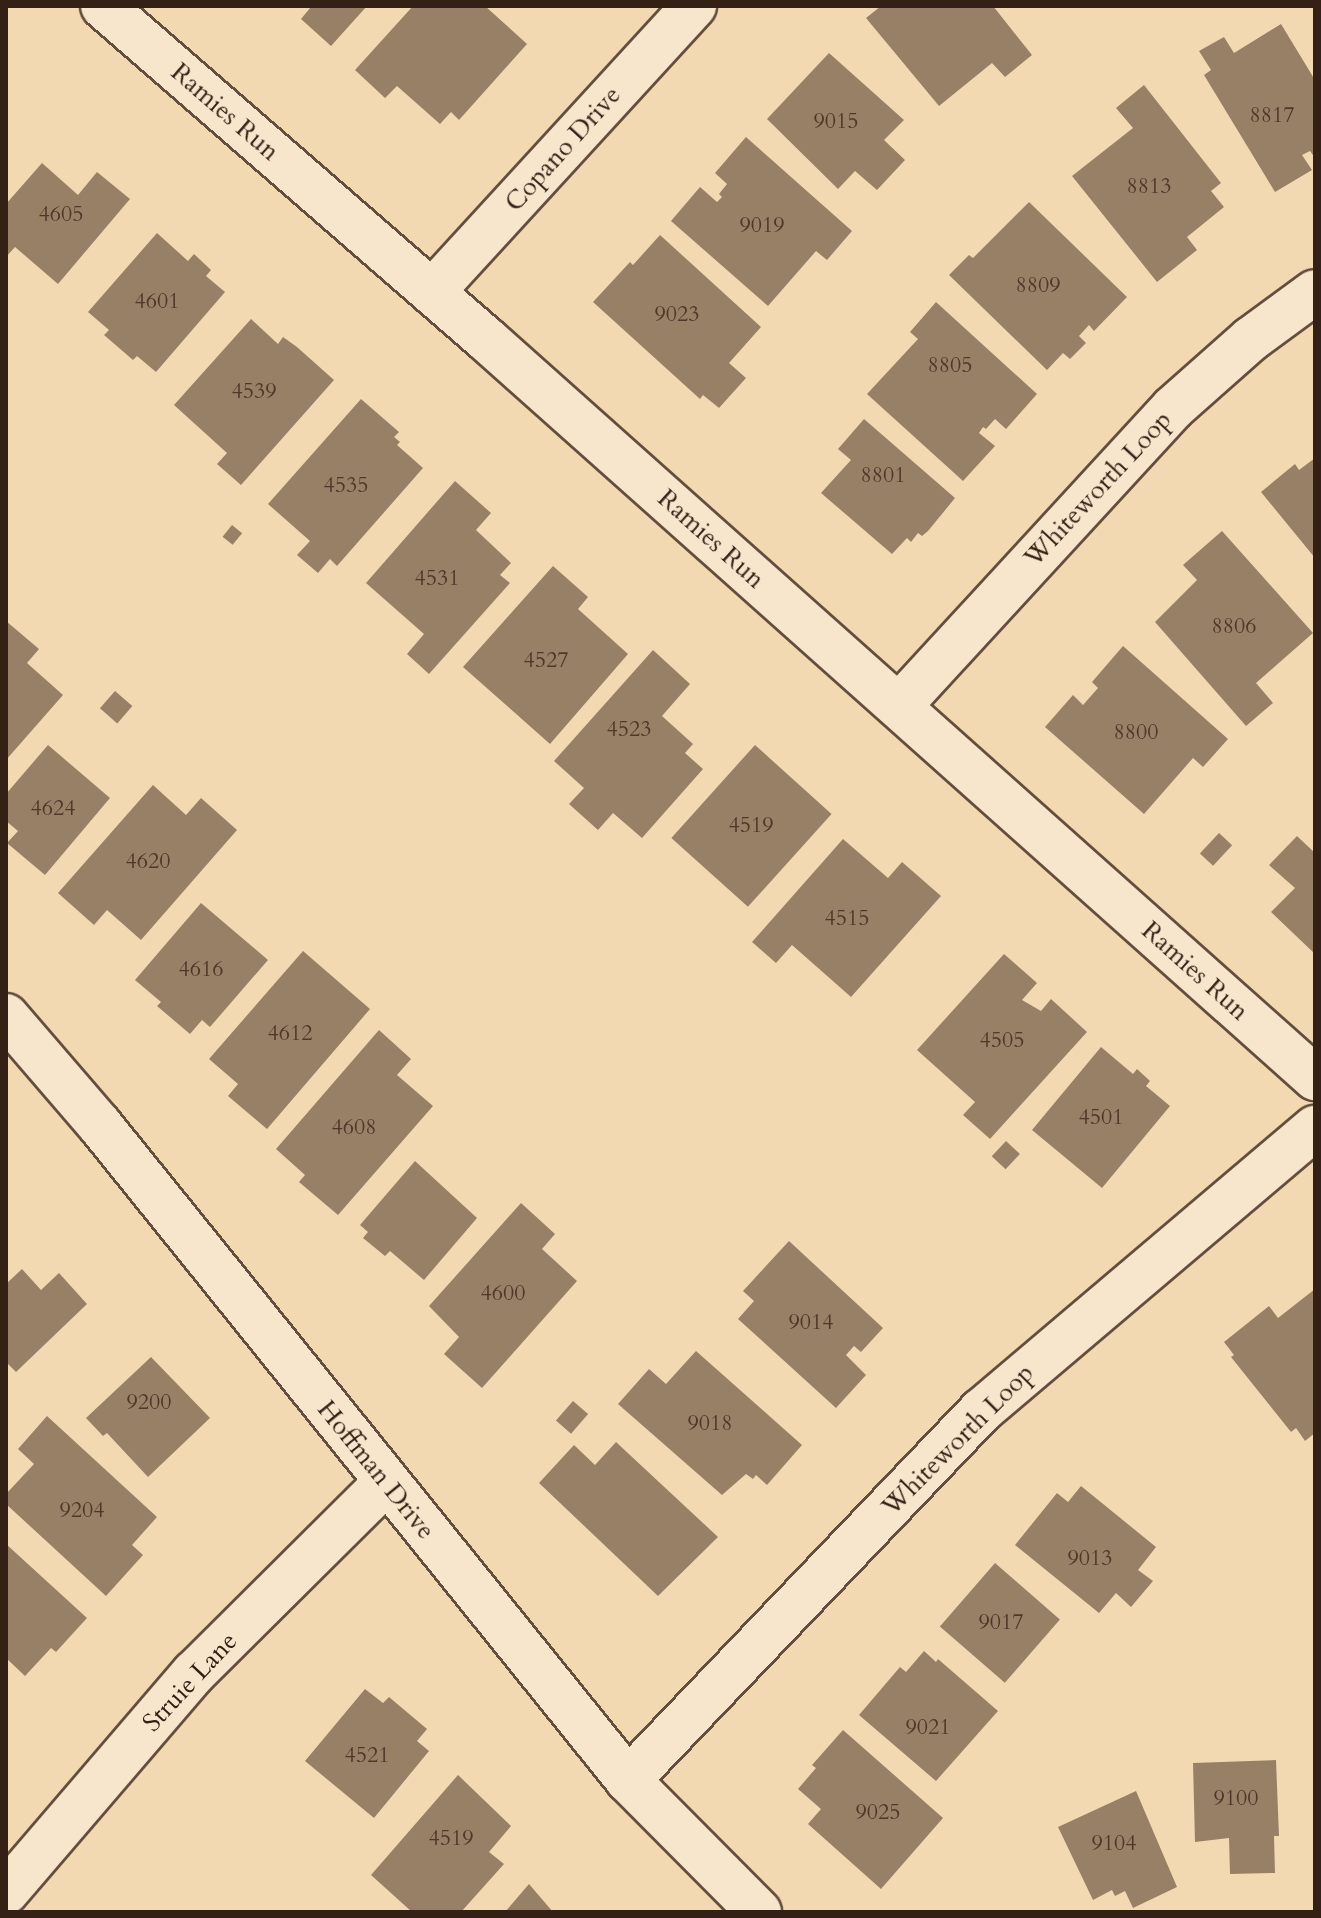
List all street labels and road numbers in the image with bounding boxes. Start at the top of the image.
street label: Ramies Run [165,57,285,167]
street label: Copano Drive [499,80,627,218]
street label: Whiteworth Loop [1018,405,1178,573]
street label: Ramies Run [651,483,771,595]
street label: Ramies Run [1135,915,1255,1027]
street label: Whiteworth Loop [876,1358,1040,1522]
street label: Hoffman Drive [311,1394,441,1546]
street label: Struie Lane [136,1626,244,1738]

